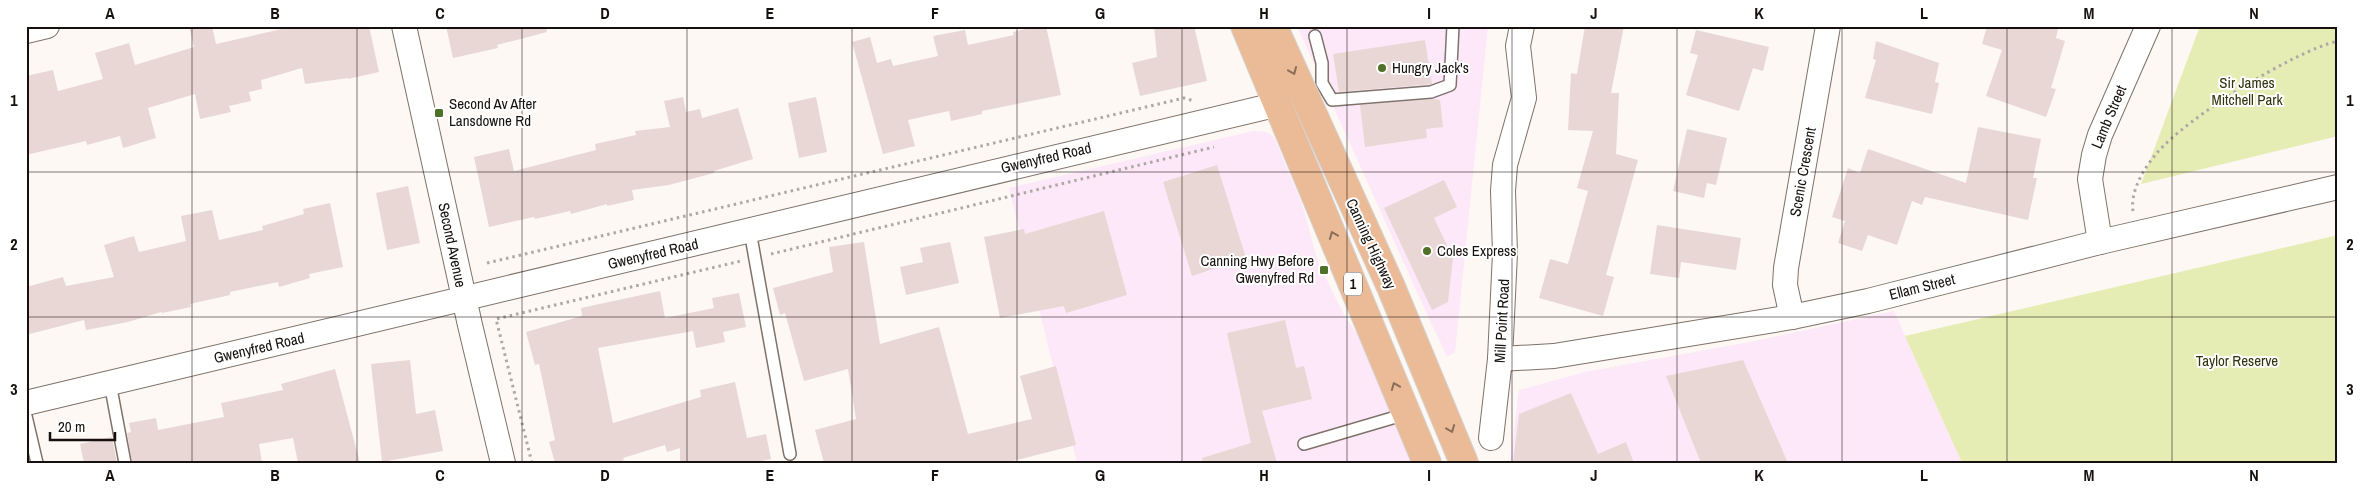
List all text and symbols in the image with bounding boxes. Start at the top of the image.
text: A [105,2,115,24]
text: B [270,2,280,24]
text: C [435,2,445,24]
text: D [600,2,610,24]
text: E [766,2,775,24]
text: F [931,2,939,24]
text: G [1095,2,1105,24]
text: H [1259,2,1269,24]
text: I [1427,2,1431,24]
text: J [1590,2,1598,24]
text: K [1754,2,1764,24]
text: L [1920,2,1928,24]
text: M [2084,2,2095,24]
text: N [2249,2,2259,24]
place label: Hungry Jack's [1392,57,1469,78]
marker: Hungry Jack's [1376,62,1388,74]
one-way arrow [1287,66,1298,75]
park label: Sir James Mitchell Park [2211,72,2283,110]
street label: Lamb Street [2086,81,2132,152]
text: 1 [10,89,18,111]
text: 1 [2346,89,2354,111]
place label: Second Av After Lansdowne Rd [449,93,536,131]
marker: Second Av After Lansdowne Rd [433,107,445,119]
street label: Scenic Crescent [1784,125,1821,218]
street label: Gwenyfred Road [999,137,1093,178]
street label: Canning Highway [1341,195,1402,293]
street label: Second Avenue [433,201,472,289]
one-way arrow [1328,232,1338,240]
text: 2 [10,233,18,255]
street label: Gwenyfred Road [606,233,700,274]
text: 2 [2346,233,2354,255]
place label: Coles Express [1437,240,1516,261]
marker: Coles Express [1421,245,1433,257]
place label: Canning Hwy Before Gwenyfred Rd [1201,250,1314,288]
marker: Canning Hwy Before Gwenyfred Rd [1318,264,1330,276]
street label: Ellam Street [1887,268,1957,305]
road number: 1 [1344,272,1362,296]
street label: Mill Point Road [1489,278,1514,364]
street label: Gwenyfred Road [212,327,306,368]
park label: Taylor Reserve [2196,350,2278,371]
text: 3 [10,378,18,400]
text: 3 [2346,378,2354,400]
one-way arrow [1390,382,1401,391]
scale bar [50,409,115,441]
text: 20 m [58,416,85,437]
one-way arrow [1445,424,1455,433]
text: A [105,464,115,486]
text: B [270,464,280,486]
text: C [435,464,445,486]
text: D [600,464,610,486]
text: E [766,464,775,486]
text: F [931,464,939,486]
text: G [1095,464,1105,486]
text: H [1259,464,1269,486]
text: I [1427,464,1431,486]
text: J [1590,464,1598,486]
text: K [1754,464,1764,486]
text: L [1920,464,1928,486]
text: M [2084,464,2095,486]
text: N [2249,464,2259,486]

